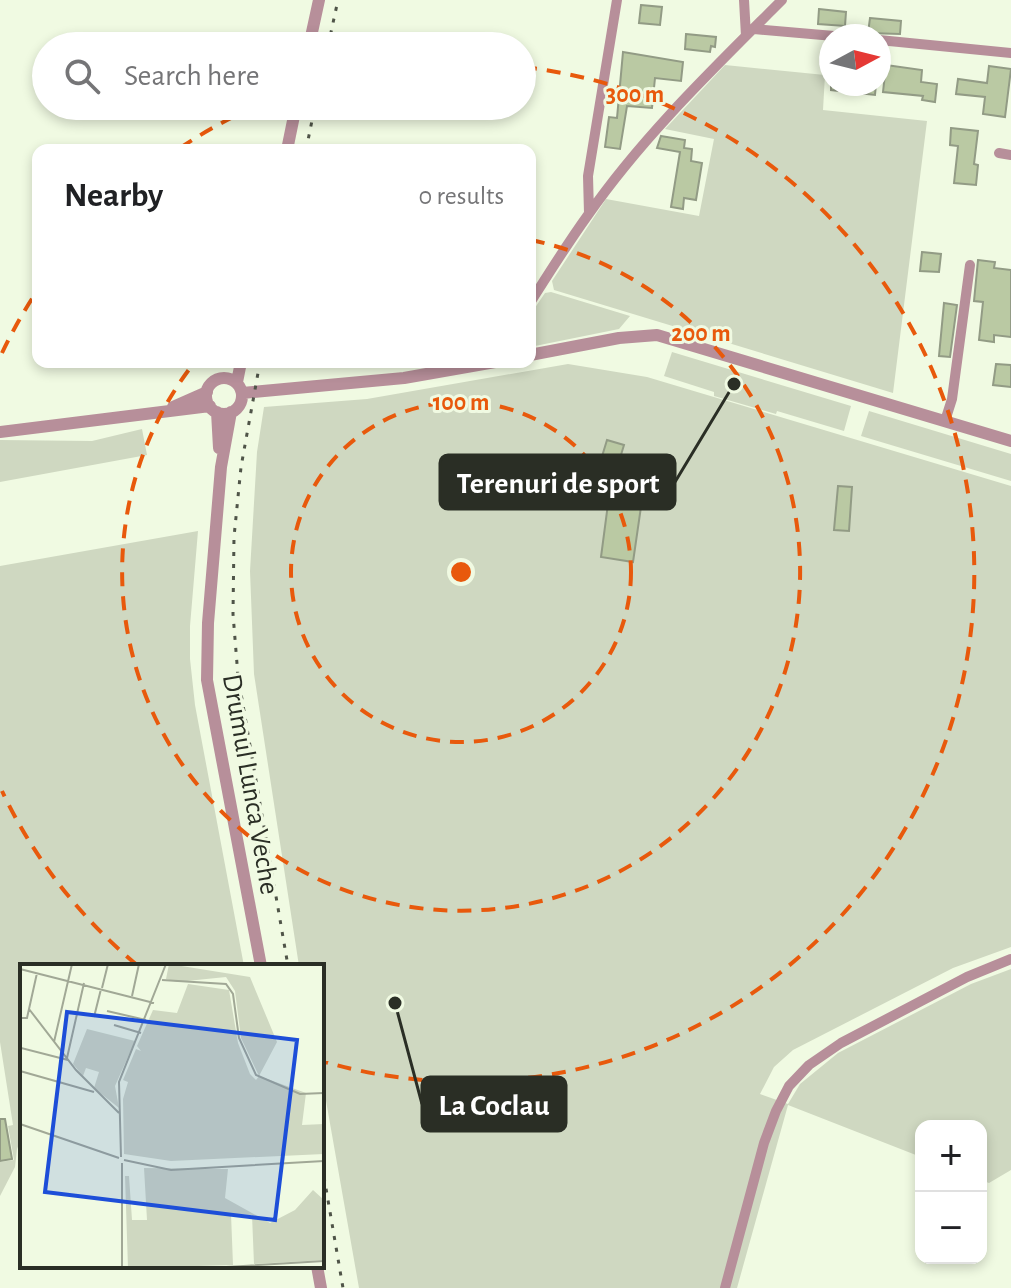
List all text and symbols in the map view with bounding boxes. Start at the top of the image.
north arrow [819,24,891,96]
search box [32,32,536,120]
icon: search [60,54,104,98]
text: Search here [124,61,260,91]
text: 300 m [606,83,664,107]
text: Nearby [64,179,163,213]
text: 0 results [418,183,504,209]
text: 200 m [671,322,731,346]
text: 100 m [433,391,489,415]
callout: Terenuri de sport [440,455,675,509]
text: Terenuri de sport [457,469,659,499]
centre of rings [447,558,475,586]
street label: Drumul Lunca Veche [217,672,283,897]
inset map [20,964,324,1268]
callout: La Coclau [422,1077,566,1131]
text: La Coclau [438,1091,550,1121]
map controls [915,1120,987,1264]
button: + [915,1120,987,1192]
button: − [915,1192,987,1264]

